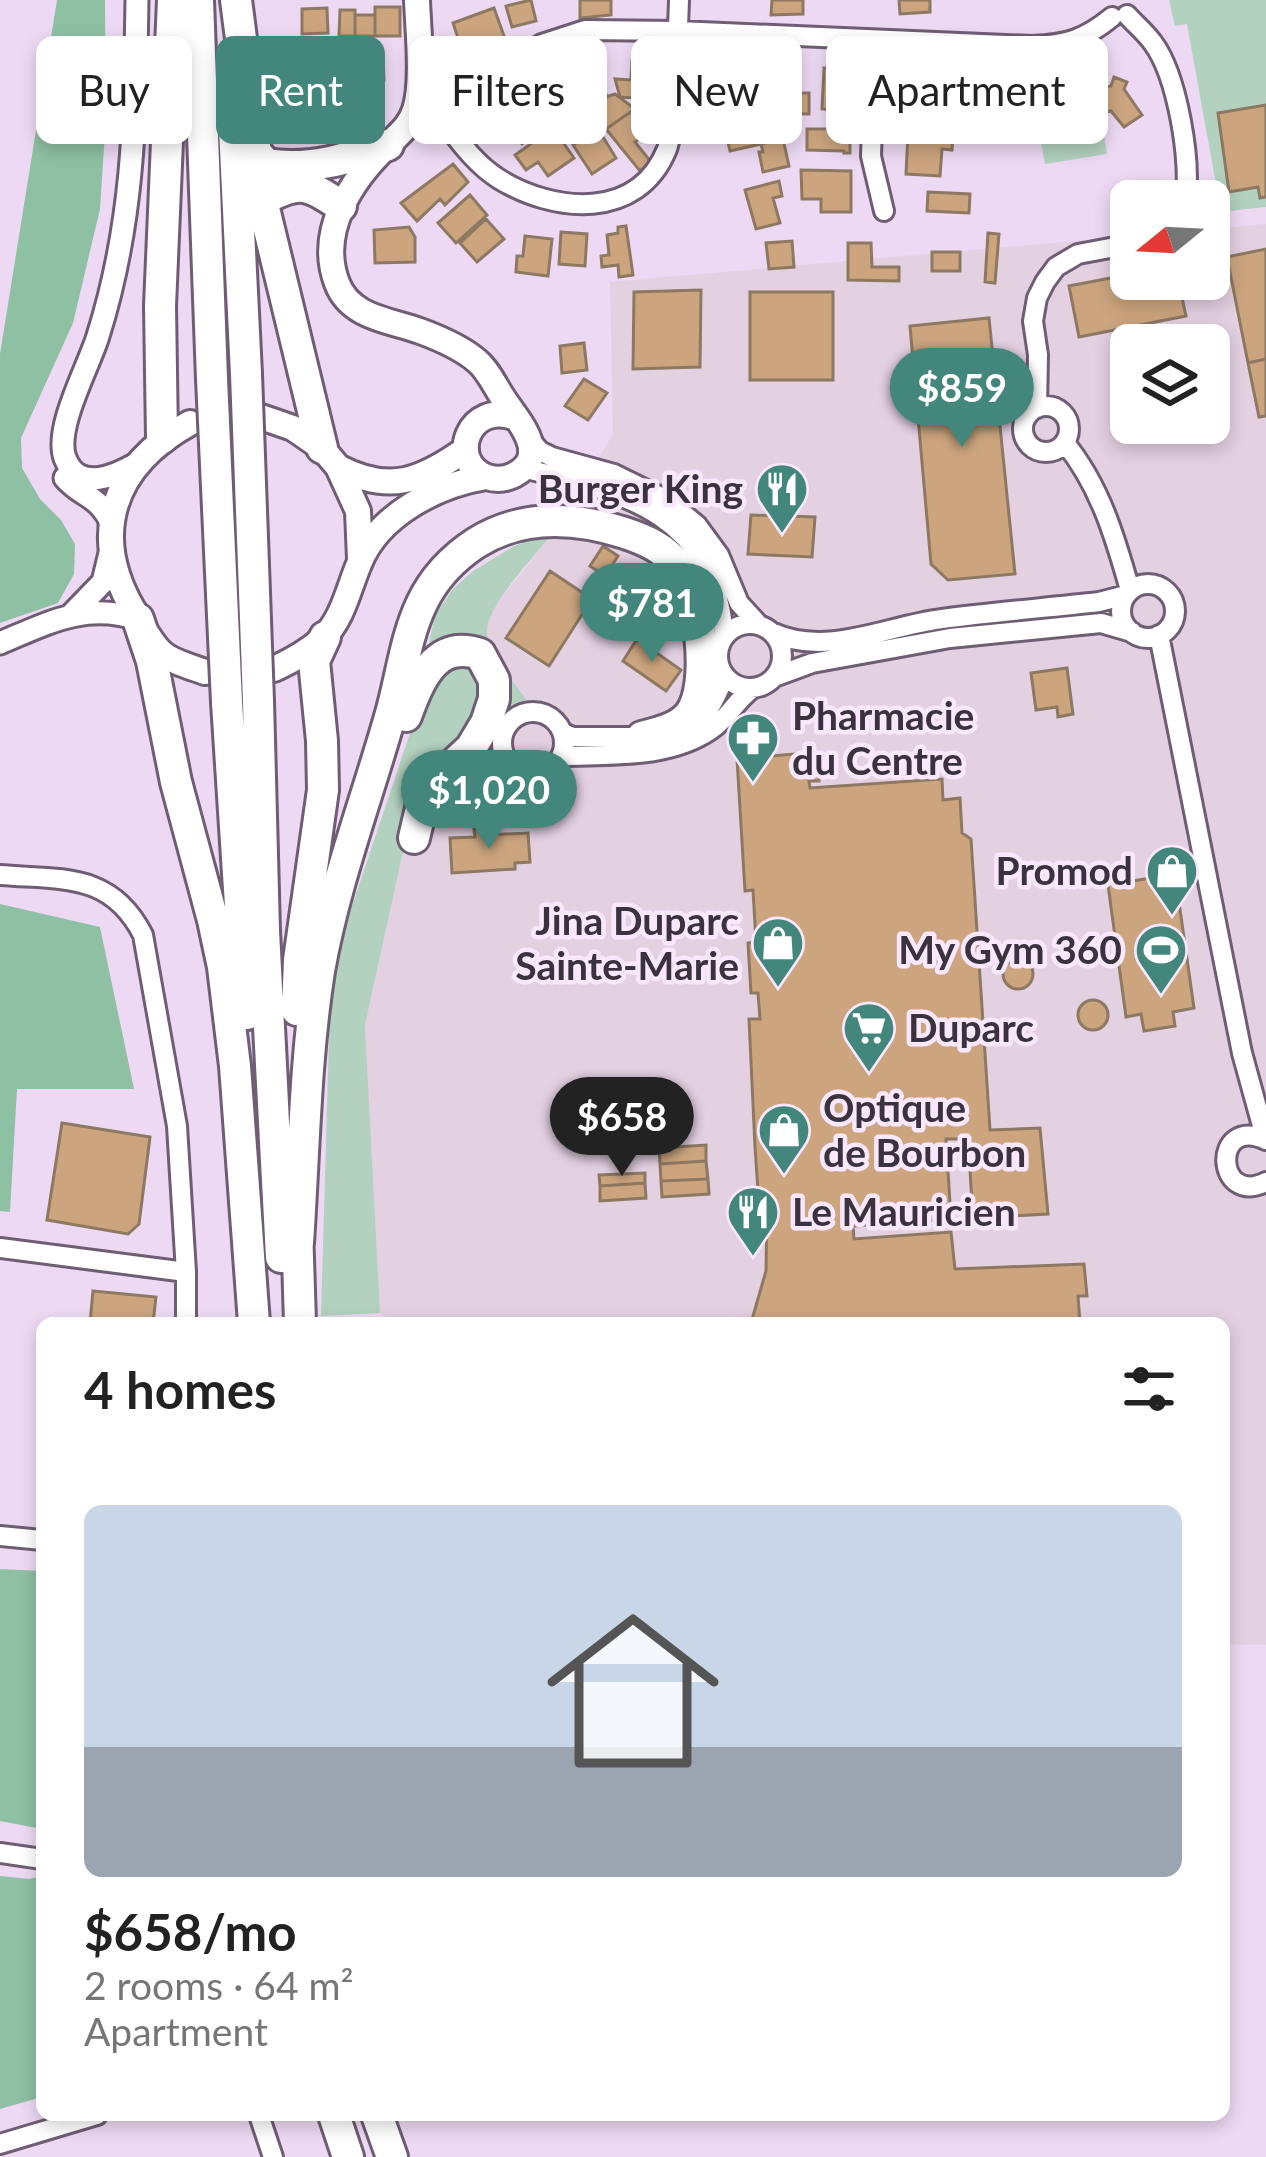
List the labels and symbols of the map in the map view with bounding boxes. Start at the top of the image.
north arrow [1110,180,1230,300]
pin: $859 [891,348,1033,450]
restaurant icon: Burger King [754,461,810,535]
place label: Burger King [538,465,743,511]
pin: $781 [581,563,723,665]
place label: Pharmacie du Centre [792,692,974,783]
pharmacy icon: Pharmacie du Centre [725,710,781,784]
pin: $1,020 [391,750,587,852]
shop icon: Promod [1144,843,1200,917]
place label: Promod [996,847,1133,893]
place label: Jina Duparc Sainte-Marie [515,897,739,988]
shop icon: Jina Duparc Sainte-Marie [750,915,806,989]
sports icon: My Gym 360 [1133,922,1189,996]
place label: My Gym 360 [898,926,1122,972]
supermarket icon: Duparc [841,1000,897,1074]
place label: Duparc [908,1004,1034,1050]
pin: $658 [551,1077,693,1179]
place label: Optique de Bourbon [823,1084,1026,1175]
shop icon: Optique de Bourbon [756,1102,812,1176]
restaurant icon: Le Mauricien [725,1184,781,1258]
place label: Le Mauricien [792,1188,1016,1234]

